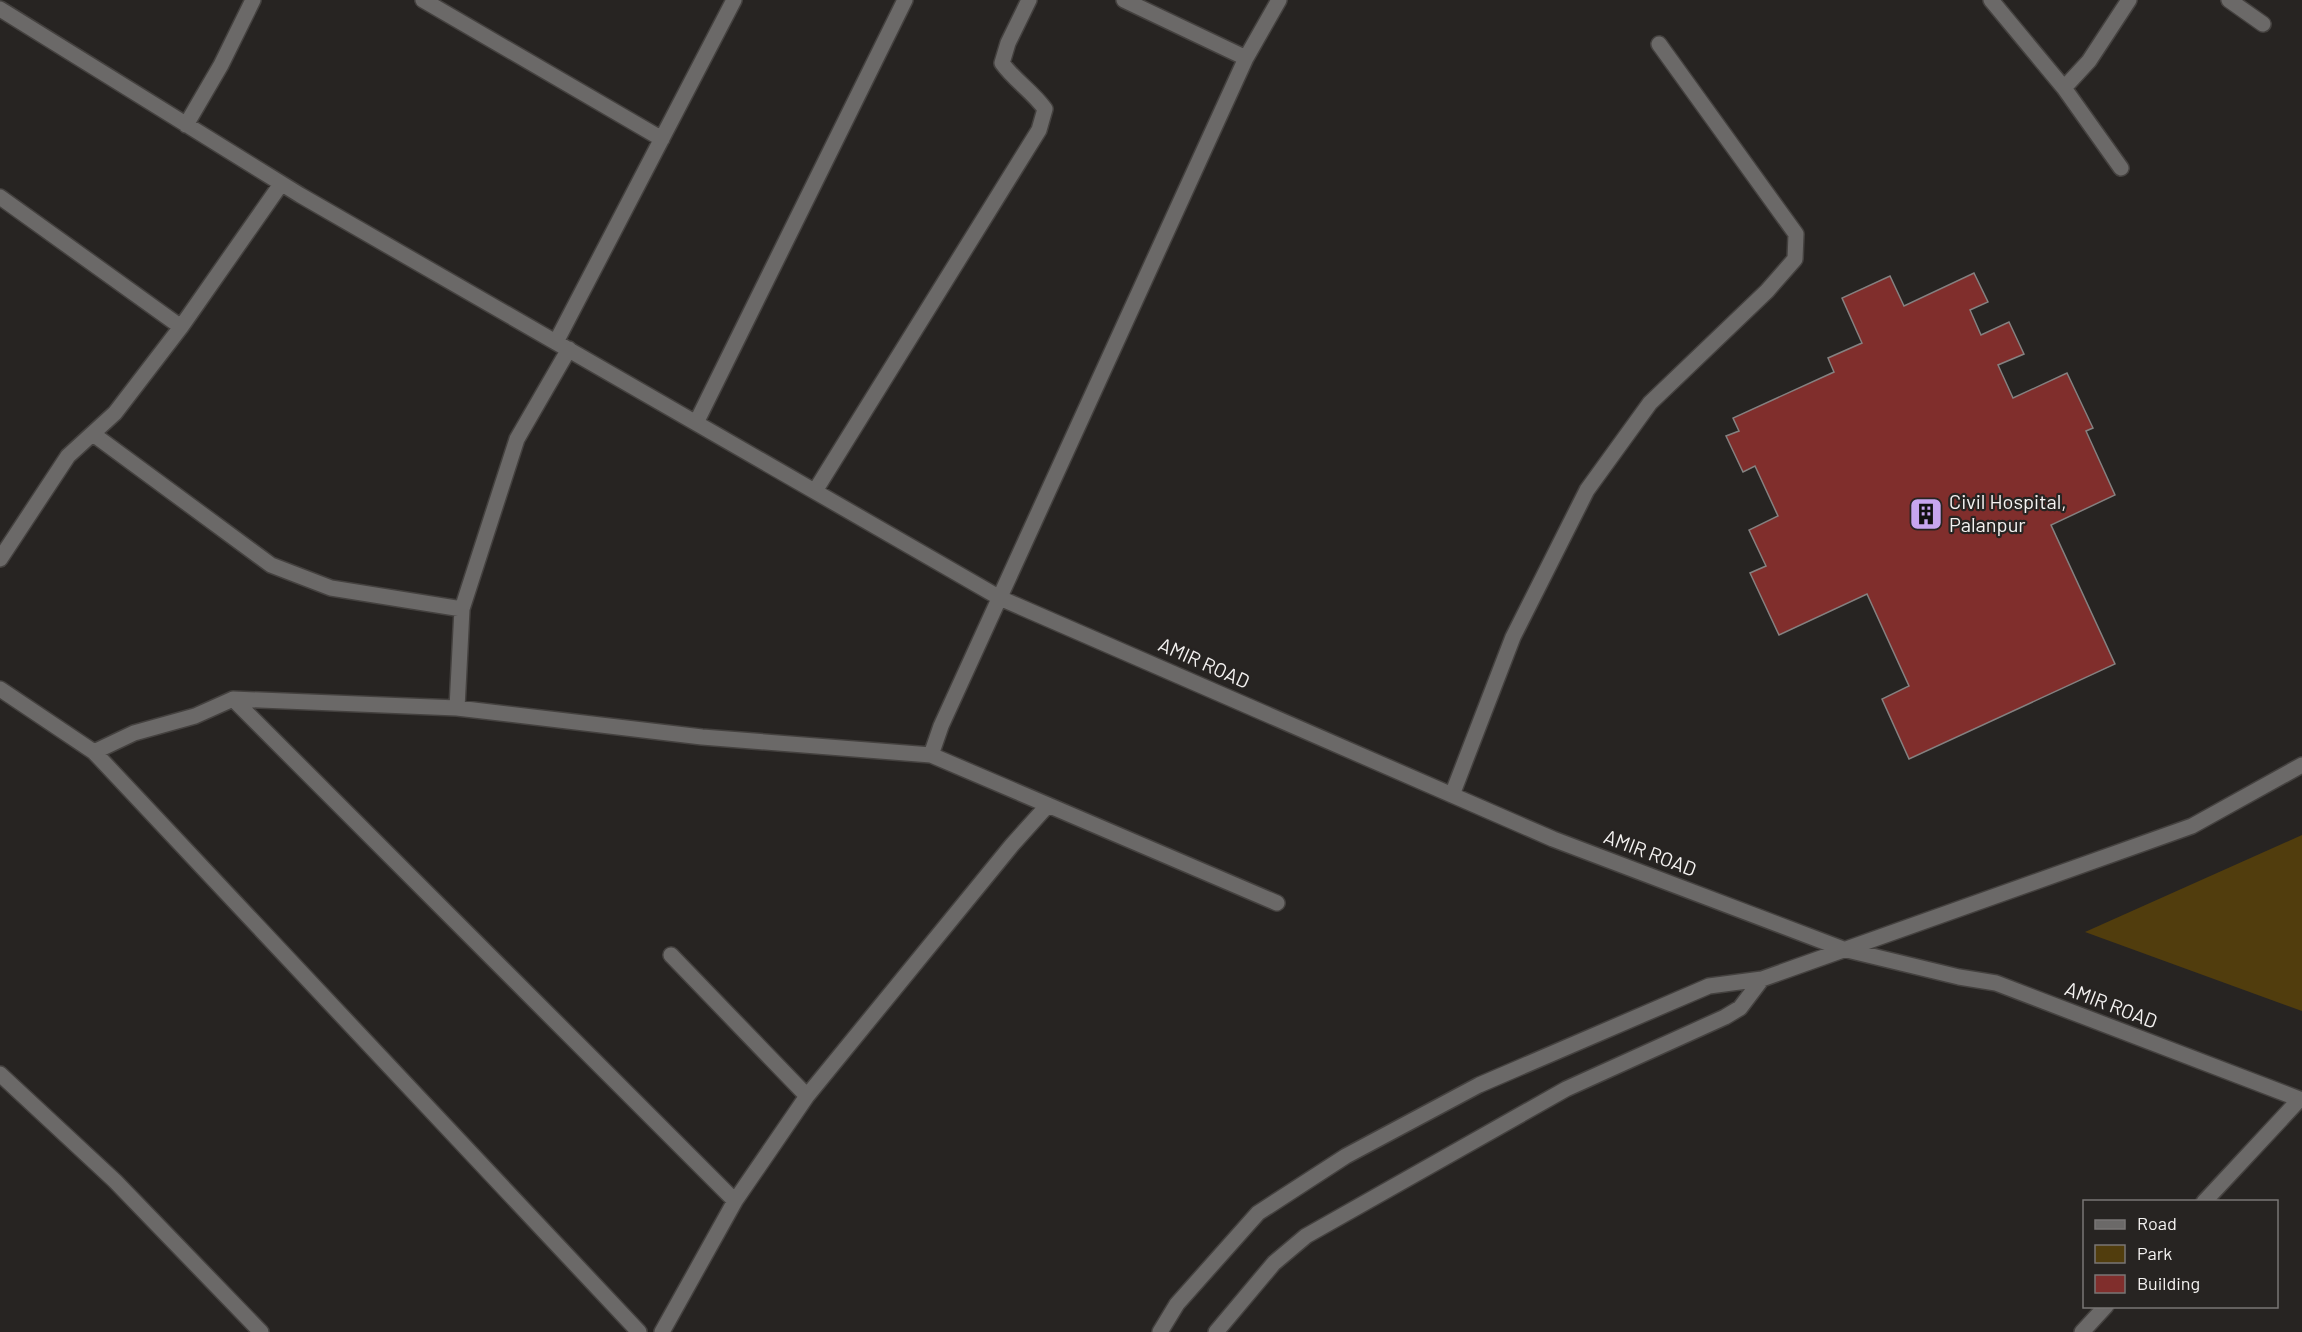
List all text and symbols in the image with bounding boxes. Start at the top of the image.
place label: Civil Hospital, Palanpur [1949,489,2067,536]
building icon: Civil Hospital, Palanpur [1908,496,1944,532]
street label: AMIR ROAD [1155,631,1254,693]
street label: AMIR ROAD [1601,823,1700,881]
street label: AMIR ROAD [2062,975,2161,1033]
legend [2083,1200,2278,1308]
text: Road [2137,1212,2177,1234]
text: Park [2137,1242,2172,1264]
text: Building [2137,1272,2200,1294]

